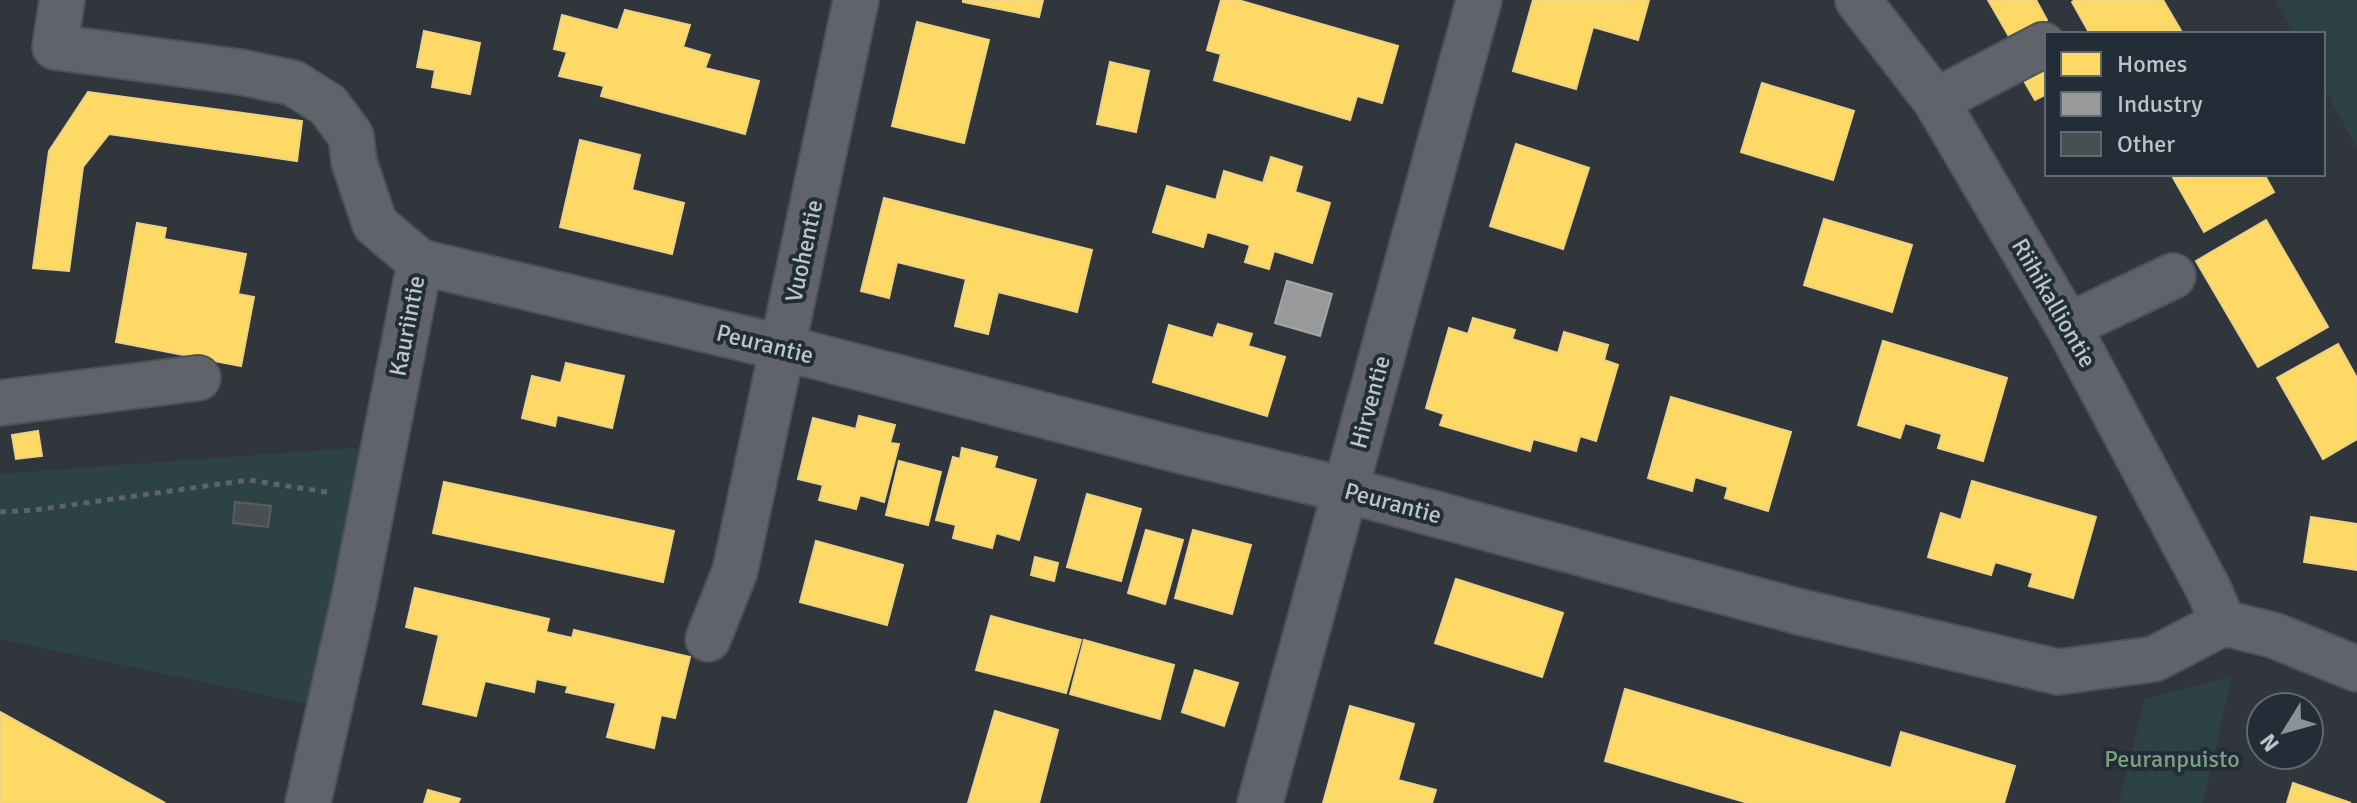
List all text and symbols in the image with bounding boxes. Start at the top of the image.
legend [2045,32,2325,176]
text: Homes [2117,49,2187,79]
text: Industry [2117,89,2203,119]
text: Other [2117,129,2175,159]
street label: Vuohentie [779,197,829,305]
street label: Riihikalliontie [2005,233,2103,373]
street label: Kauriintie [383,273,431,379]
street label: Peurantie [713,317,817,371]
street label: Hirventie [1343,352,1397,452]
street label: Peurantie [1341,476,1445,530]
north arrow [2245,691,2325,771]
text: N [2254,728,2285,757]
park label: Peuranpuisto [2104,744,2240,774]

